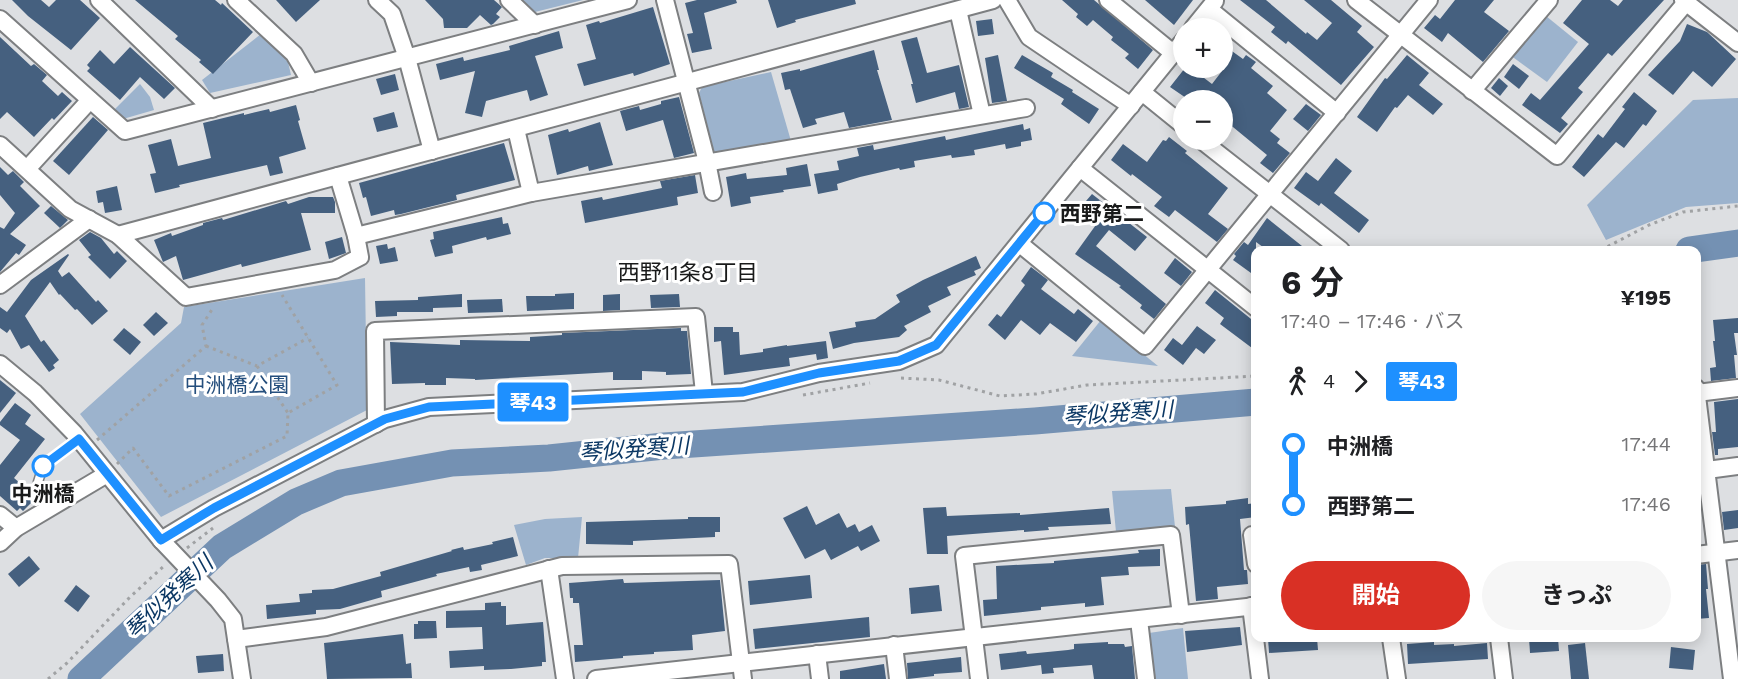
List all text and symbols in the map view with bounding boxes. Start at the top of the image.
map controls [1173,18,1233,150]
button: + [1173,18,1233,78]
button: − [1173,90,1233,150]
place label: 西野第二 [1060,201,1144,226]
marker: 西野第二 [1033,202,1055,224]
district label: 西野11条8丁目 [618,260,758,285]
text: 6 分 [1281,263,1344,302]
text: ¥195 [1621,285,1671,310]
text: 17:40 – 17:46 · バス [1281,309,1465,333]
icon: walk [1281,365,1314,398]
icon: forward [1344,365,1377,398]
text: 4 [1323,369,1335,393]
text: 琴43 [1398,369,1445,394]
park label: 中洲橋公園 [185,372,290,397]
line badge: 琴43 [498,382,568,422]
text: 琴43 [509,390,557,415]
water label: 琴似発寒川 [1062,397,1176,429]
text: 17:44 [1622,432,1671,456]
water label: 琴似発寒川 [578,433,692,465]
text: 中洲橋 [1327,434,1393,459]
marker: 中洲橋 [32,455,54,477]
place label: 中洲橋 [12,481,75,506]
text: 17:46 [1622,492,1671,516]
text: 西野第二 [1327,494,1415,519]
water label: 琴似発寒川 [120,549,219,644]
button: 開始 [1281,561,1470,630]
button: きっぷ [1482,561,1671,630]

